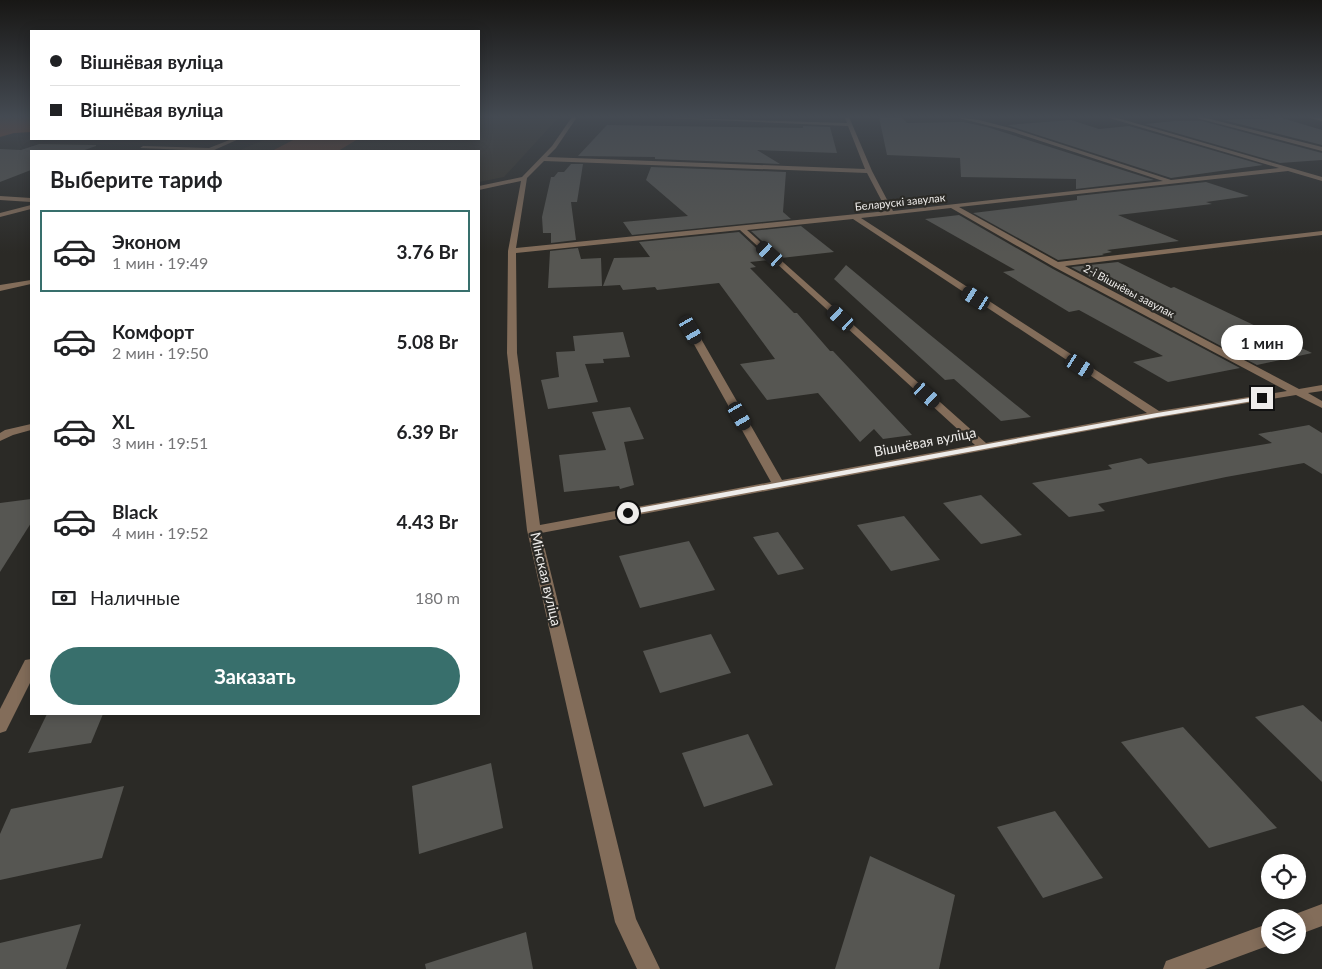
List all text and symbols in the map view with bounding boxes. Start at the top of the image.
text: Вішнёвая вуліца [80,50,223,73]
text: Вішнёвая вуліца [80,98,223,121]
text: Выберите тариф [50,166,223,193]
street label: Беларускі завулак [854,190,946,213]
icon: car [52,229,97,274]
text: Эконом [112,230,181,253]
car [753,238,786,270]
text: 3.76 Br [396,240,458,263]
text: 1 мин · 19:49 [112,253,208,272]
street label: 2-і Вішнёвы завулак [1081,261,1177,320]
car [959,284,992,312]
car [824,302,857,334]
car [677,313,704,347]
icon: car [52,319,97,364]
text: Комфорт [112,320,194,343]
callout: 1 мин [1221,326,1303,360]
text: 5.08 Br [396,330,458,353]
text: 1 мин [1240,333,1284,352]
text: 2 мин · 19:50 [112,343,208,362]
car [1063,352,1096,380]
car [910,379,943,411]
route end [1251,387,1273,409]
car [726,399,753,433]
icon: car [52,409,97,454]
text: XL [112,410,135,433]
text: 6.39 Br [396,420,458,443]
street label: Вішнёвая вуліца [872,423,977,460]
text: 3 мин · 19:51 [112,433,208,452]
icon: car [52,499,97,544]
text: Black [112,500,158,523]
route start [617,502,639,524]
text: 4.43 Br [396,510,458,533]
text: 4 мин · 19:52 [112,523,208,542]
street label: Мінская вуліца [527,530,566,628]
icon: cash [50,584,78,612]
text: Наличные [90,586,180,609]
text: 180 m [415,588,460,607]
button: Заказать [50,647,460,705]
map controls [1261,854,1306,954]
button: locate [1261,854,1306,899]
button: layers [1261,909,1306,954]

